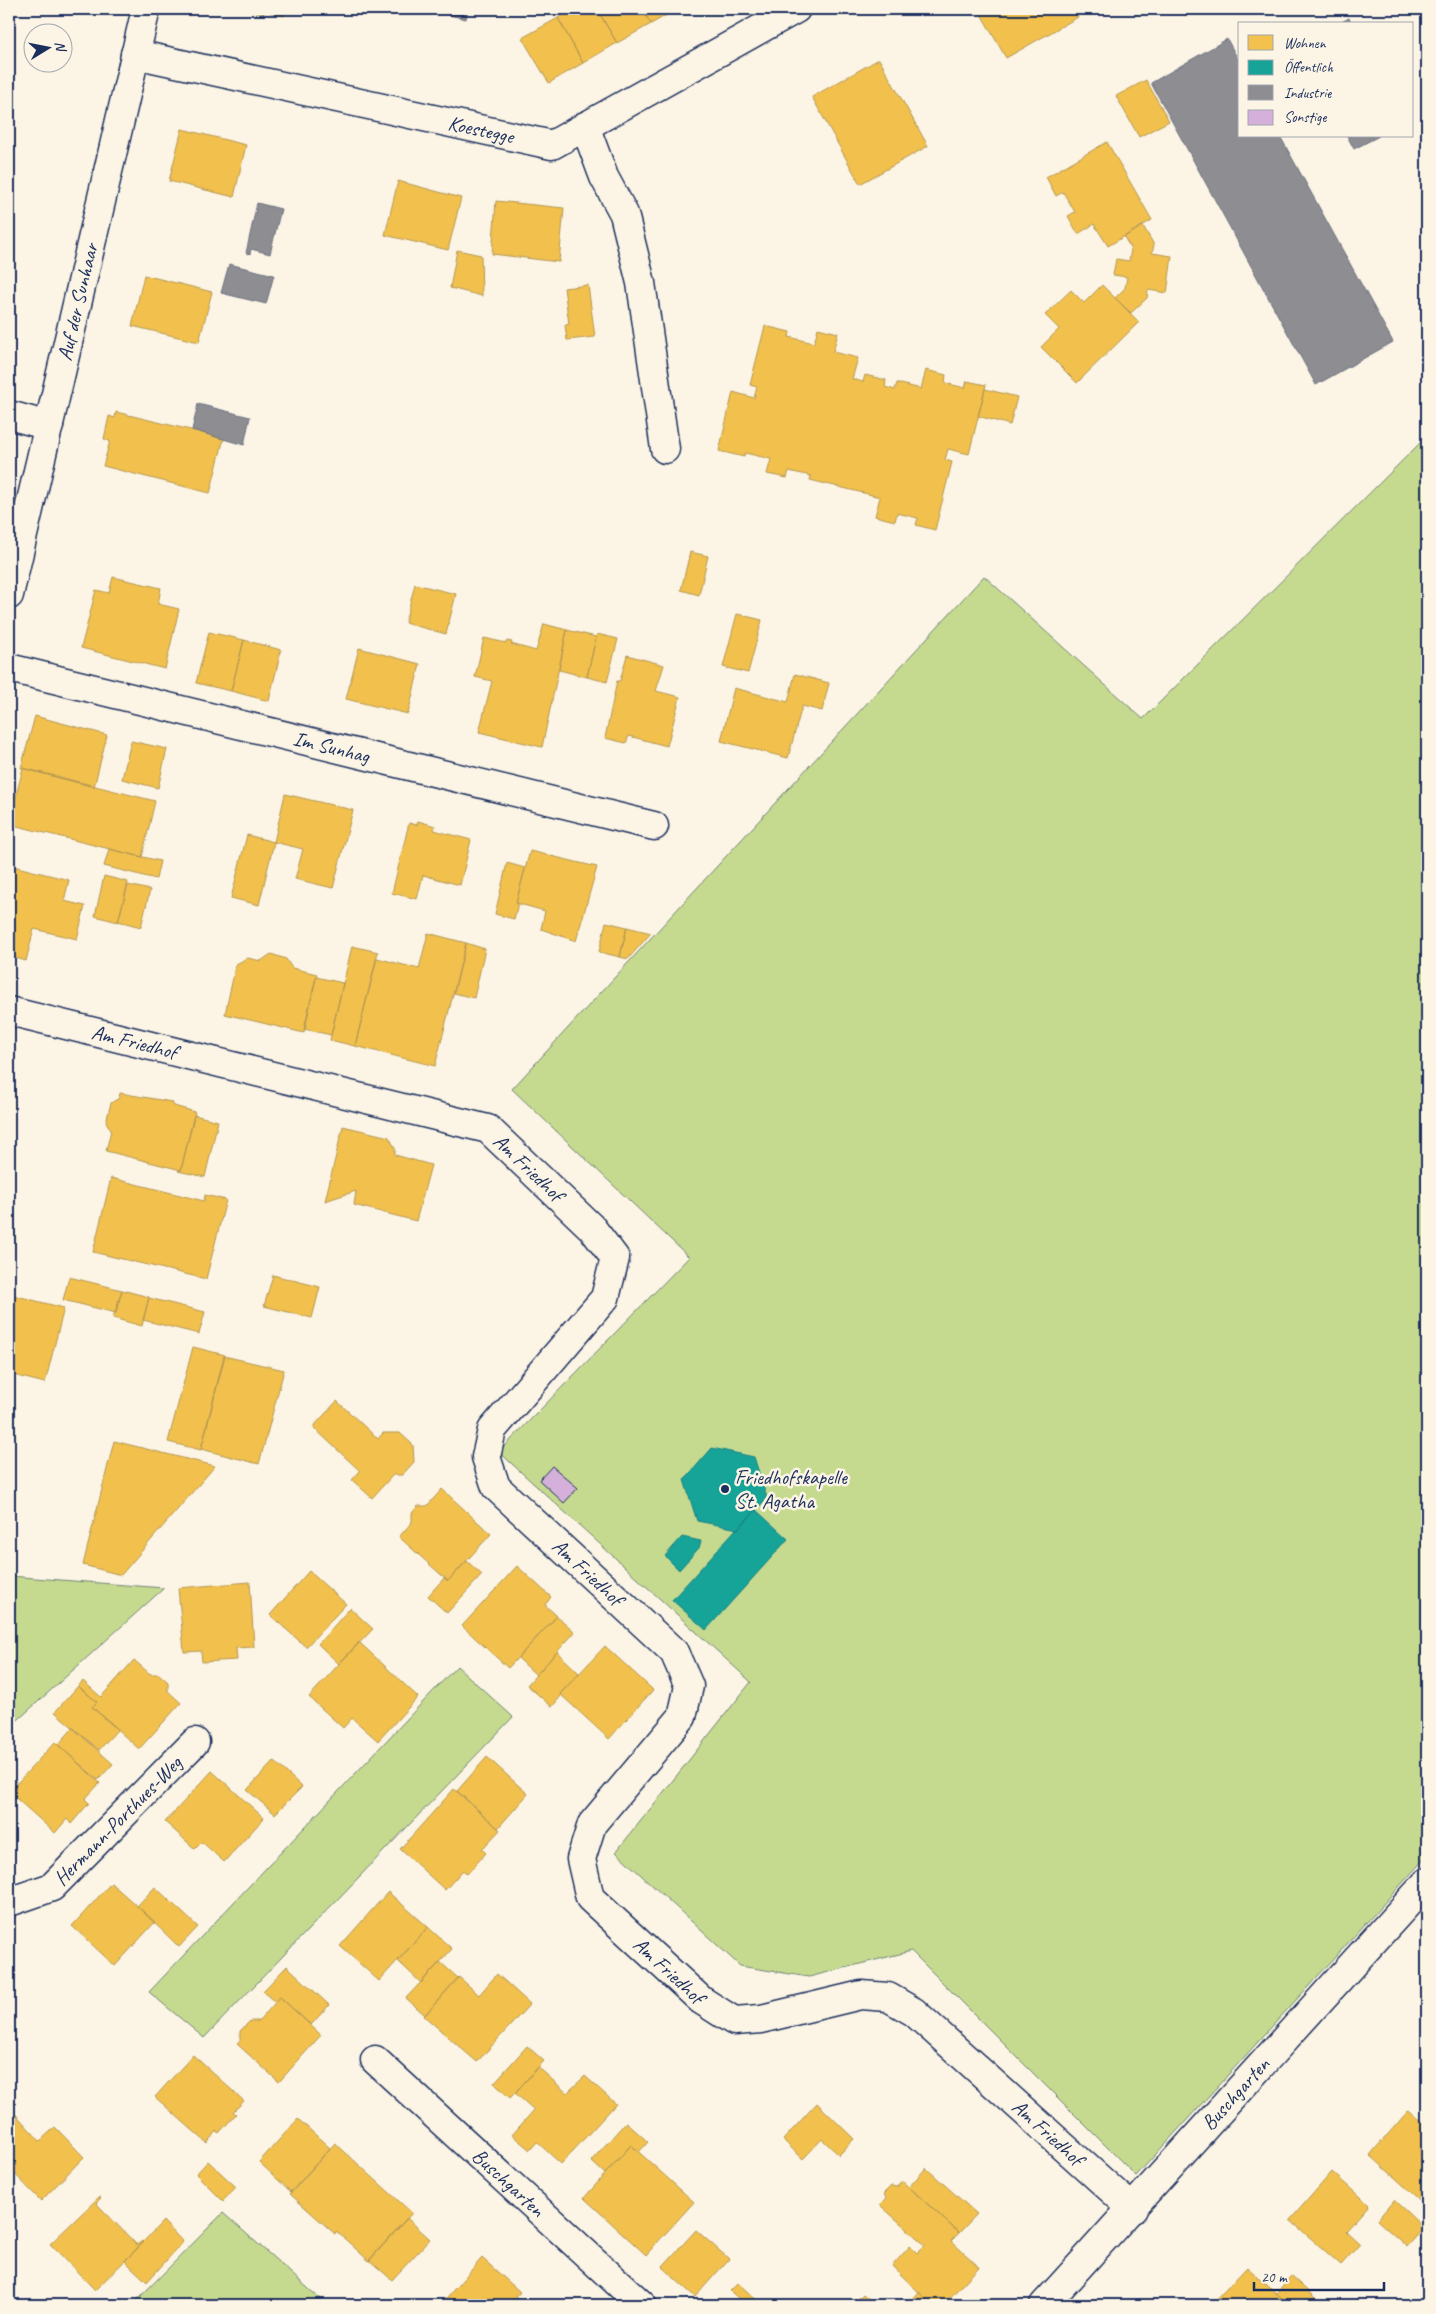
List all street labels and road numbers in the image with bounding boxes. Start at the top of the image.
street label: Koestegge [446,110,518,150]
street label: Auf der Sunhaar [51,239,104,363]
street label: Im Sunhag [291,725,374,769]
street label: Am Friedhof [89,1019,183,1066]
street label: Am Friedhof [488,1128,572,1209]
street label: Am Friedhof [547,1533,631,1614]
street label: Hermann-Porthues-Weg [48,1749,188,1891]
street label: Am Friedhof [628,1931,712,2012]
street label: Buschgarten [1196,2051,1275,2136]
street label: Am Friedhof [1007,2094,1092,2174]
street label: Buschgarten [467,2143,551,2223]

